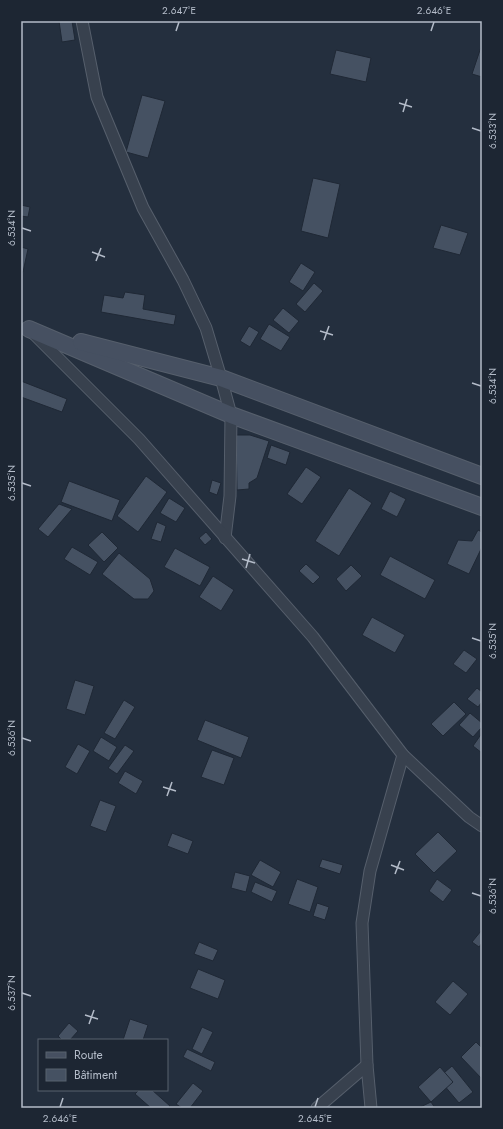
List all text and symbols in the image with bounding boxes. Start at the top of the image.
text: 2.647°E [162,3,196,18]
text: 2.646°E [417,3,451,18]
text: 6.533°N [485,113,500,149]
text: 6.534°N [4,210,19,246]
text: 6.534°N [485,368,500,404]
text: 6.535°N [4,465,19,501]
text: 6.535°N [485,623,500,659]
text: 6.536°N [4,720,19,756]
text: 6.536°N [485,878,500,914]
text: 6.537°N [4,975,19,1011]
legend [38,1039,168,1091]
text: Route [74,1046,103,1064]
text: Bâtiment [74,1066,117,1084]
text: 2.646°E [43,1111,77,1126]
text: 2.645°E [298,1111,332,1126]

